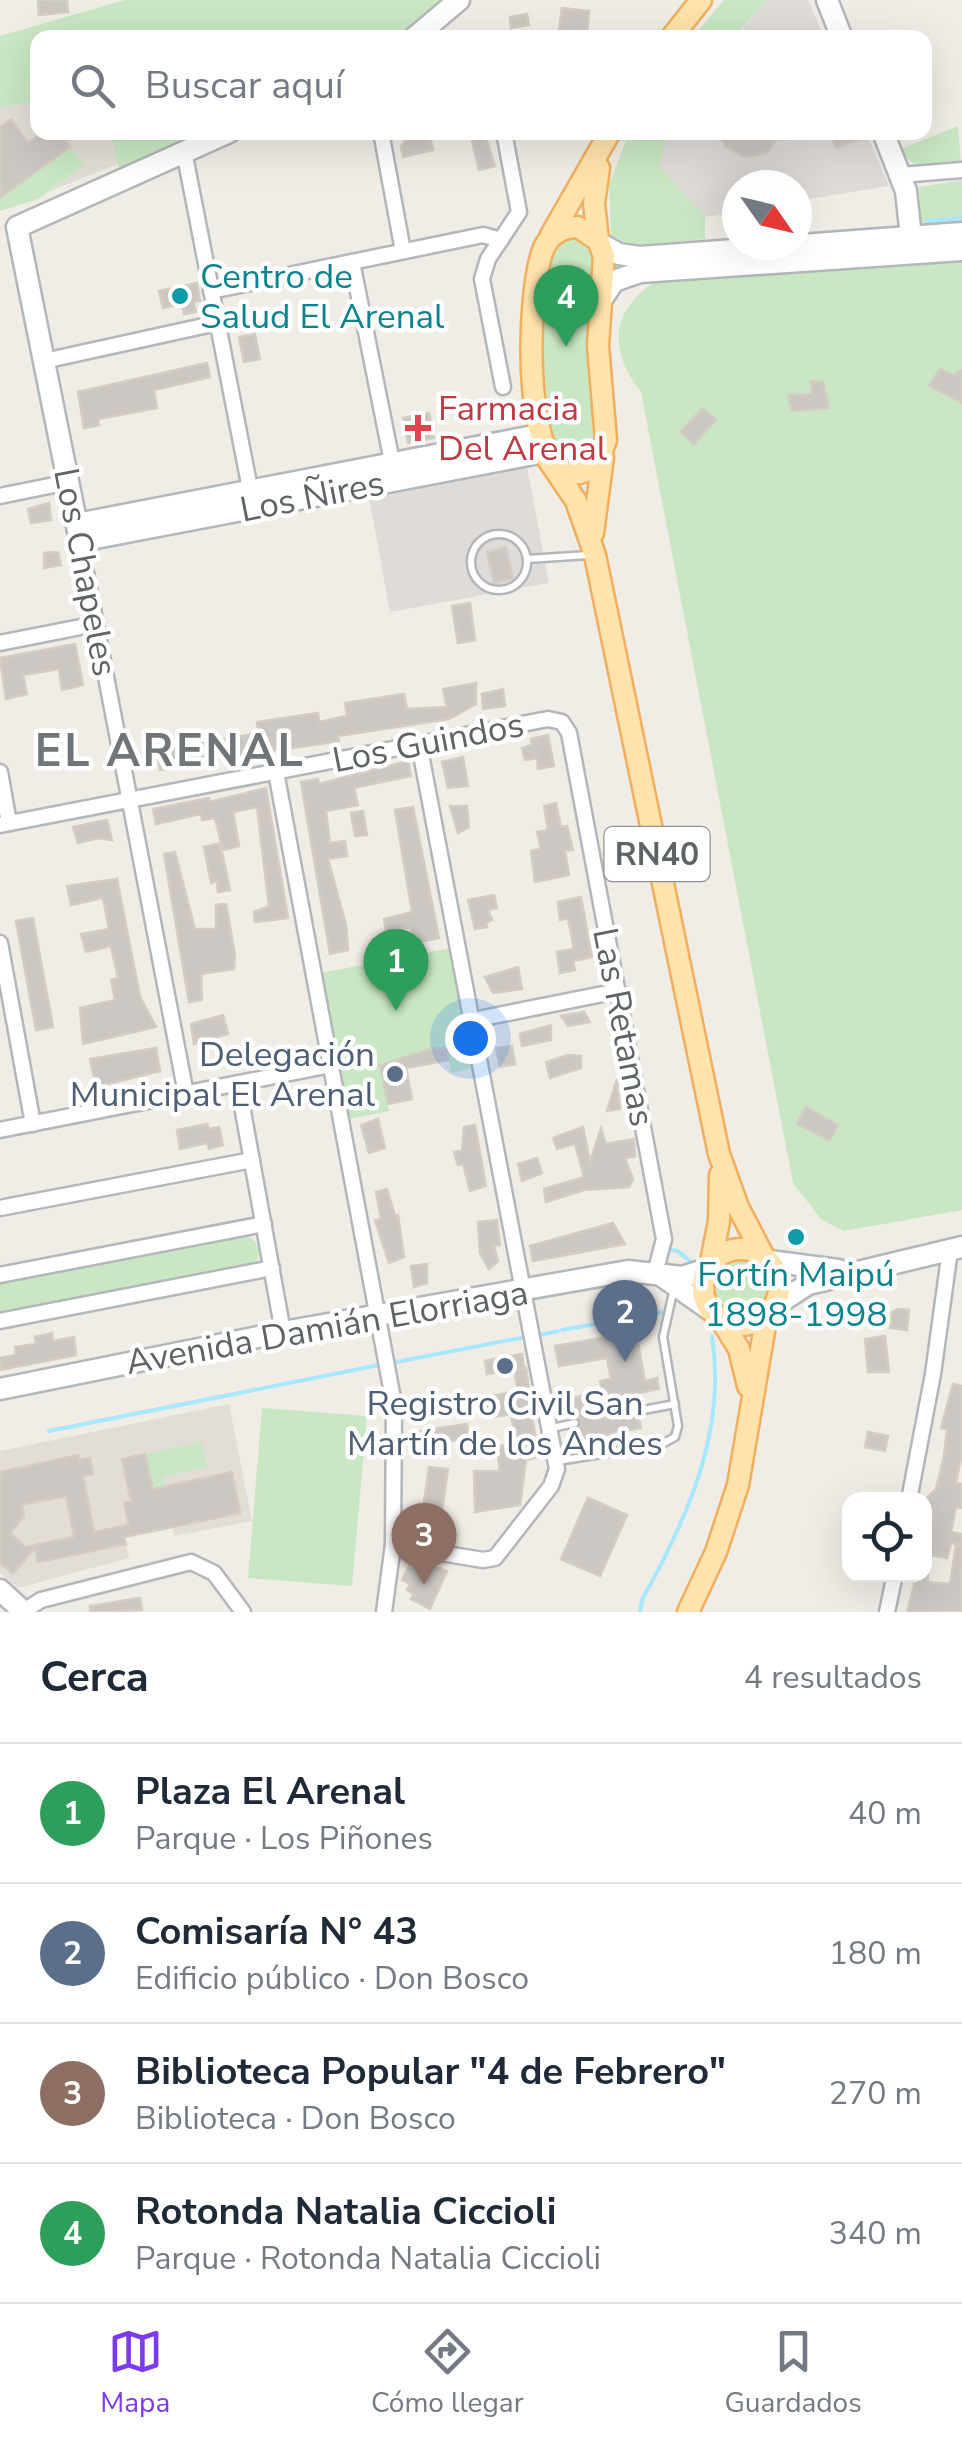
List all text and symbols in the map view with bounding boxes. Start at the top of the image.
search box [30,30,932,140]
icon: search [65,58,120,113]
text: Buscar aquí [145,60,344,111]
north arrow [722,170,812,260]
place label: Centro de Salud El Arenal [200,253,445,340]
pin: 4 [534,264,598,347]
marker: Centro de Salud El Arenal [169,285,191,307]
place label: Farmacia Del Arenal [438,385,608,472]
marker: Farmacia Del Arenal [407,417,429,439]
street label: Los Ñires [236,460,388,533]
street label: Los Chapeles [42,464,129,680]
street label: Los Guindos [328,701,528,784]
district label: EL ARENAL [35,721,305,782]
road number: RN40 [604,827,710,881]
street label: Las Retamas [581,924,666,1130]
pin: 1 [364,928,428,1011]
your location [445,1013,496,1064]
place label: Delegación Municipal El Arenal [70,1031,376,1118]
marker: Delegación Municipal El Arenal [384,1063,406,1085]
marker: Fortín Maipú 1898-1998 [785,1226,807,1248]
place label: Fortín Maipú 1898-1998 [697,1251,895,1338]
street label: Avenida Damián Elorriaga [122,1269,532,1386]
pin: 2 [592,1280,658,1362]
marker: Registro Civil San Martín de los Andes [494,1355,516,1377]
place label: Registro Civil San Martín de los Andes [347,1380,663,1467]
map controls [842,1492,932,1582]
button: locate [842,1492,932,1582]
pin: 3 [392,1502,456,1585]
text: Cerca [40,1649,149,1706]
text: 4 resultados [744,1656,922,1699]
text: Plaza El Arenal [135,1766,405,1817]
text: 1 [63,1792,82,1835]
text: 40 m [848,1792,922,1835]
text: Parque · Los Piñones [135,1817,433,1860]
text: Comisaría N° 43 [135,1906,418,1957]
text: 2 [63,1932,82,1975]
text: 180 m [829,1932,922,1975]
text: Edificio público · Don Bosco [135,1957,529,2000]
text: Biblioteca Popular "4 de Febrero" [135,2046,726,2097]
text: 3 [63,2072,82,2115]
text: 270 m [829,2072,922,2115]
text: Biblioteca · Don Bosco [135,2097,456,2140]
text: Rotonda Natalia Ciccioli [135,2186,556,2237]
text: 4 [63,2212,82,2255]
text: 340 m [829,2212,922,2255]
text: Parque · Rotonda Natalia Ciccioli [135,2237,601,2280]
tab: Mapa [100,2324,170,2422]
tab: Cómo llegar [371,2324,524,2422]
tab: Guardados [724,2324,862,2422]

